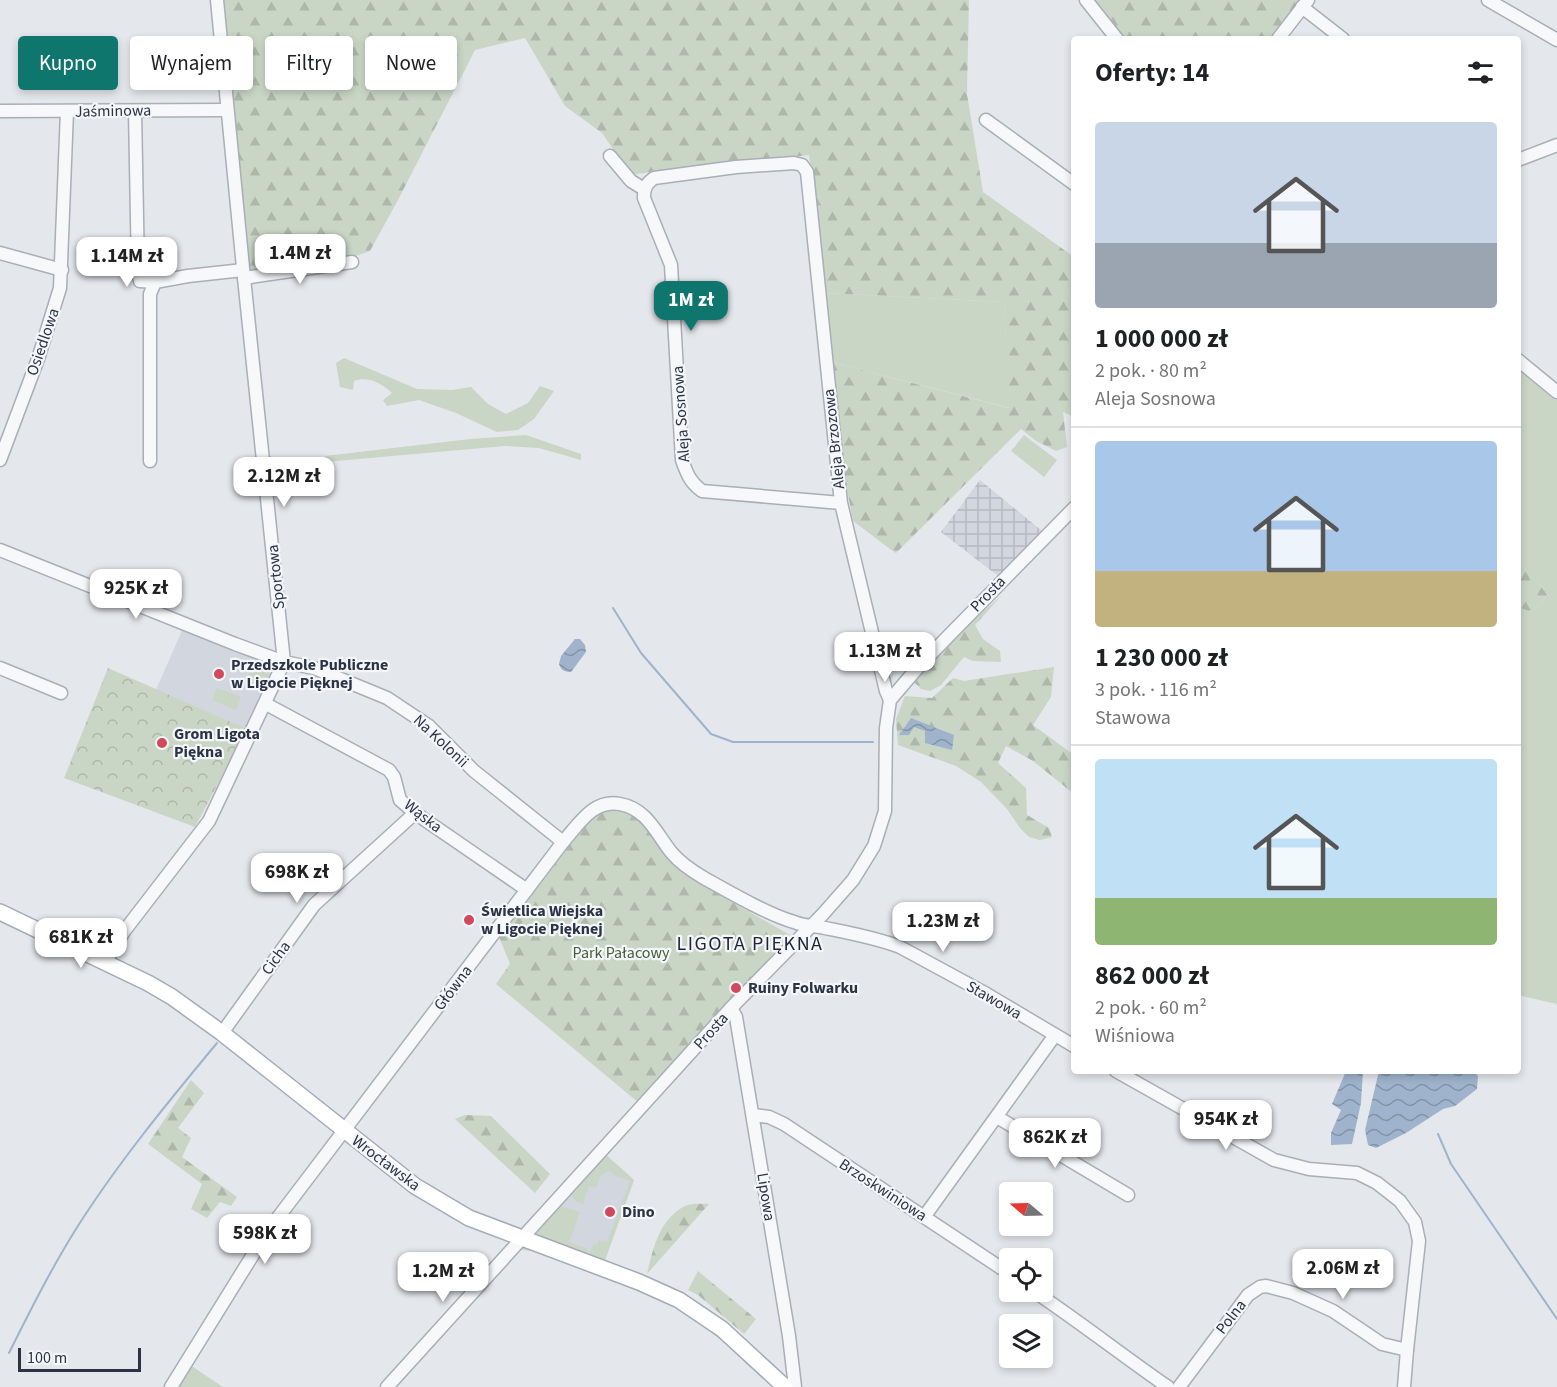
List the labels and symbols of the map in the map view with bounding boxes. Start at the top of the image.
street label: Jaśminowa [75,99,151,123]
pin: 1.4M zł [245,234,355,285]
pin: 1.14M zł [65,237,189,288]
pin: 1M zł [649,281,733,332]
street label: Osiedlowa [21,305,65,379]
street label: Aleja Sosnowa [667,365,695,463]
street label: Aleja Brzozowa [818,388,850,490]
pin: 2.12M zł [222,457,346,508]
street label: Sportowa [262,544,290,610]
pin: 925K zł [81,569,191,620]
street label: Prosta [965,571,1011,617]
pin: 1.13M zł [823,632,947,683]
place label: Przedszkole Publiczne w Ligocie Pięknej [231,654,388,694]
marker: Przedszkole Publiczne w Ligocie Pięknej [212,667,226,681]
street label: Na Kolonii [408,709,474,773]
place label: Grom Ligota Piękna [174,723,260,763]
marker: Grom Ligota Piękna [155,736,169,750]
street label: Wąska [399,794,447,838]
pin: 698K zł [242,853,352,904]
place label: Świetlica Wiejska w Ligocie Pięknej [481,900,603,940]
pin: 1.23M zł [881,902,1005,953]
marker: Świetlica Wiejska w Ligocie Pięknej [462,913,476,927]
pin: 681K zł [26,918,136,969]
district label: LIGOTA PIĘKNA [677,930,823,958]
street label: Cicha [256,937,296,979]
park label: Park Pałacowy [573,942,670,964]
street label: Główna [429,961,477,1015]
street label: Stawowa [962,975,1026,1025]
place label: Ruiny Folwarku [748,977,858,999]
marker: Ruiny Folwarku [729,981,743,995]
street label: Prosta [689,1008,733,1054]
pin: 954K zł [1171,1100,1281,1151]
pin: 862K zł [1000,1118,1110,1169]
street label: Wrocławska [347,1130,425,1196]
street label: Brzoskwiniowa [835,1153,931,1227]
street label: Lipowa [751,1171,781,1223]
north arrow [999,1182,1053,1236]
place label: Dino [622,1201,655,1223]
marker: Dino [603,1205,617,1219]
pin: 598K zł [210,1214,320,1265]
pin: 2.06M zł [1281,1249,1405,1300]
pin: 1.2M zł [388,1252,498,1303]
street label: Polna [1211,1295,1251,1339]
scale bar [18,1345,141,1372]

